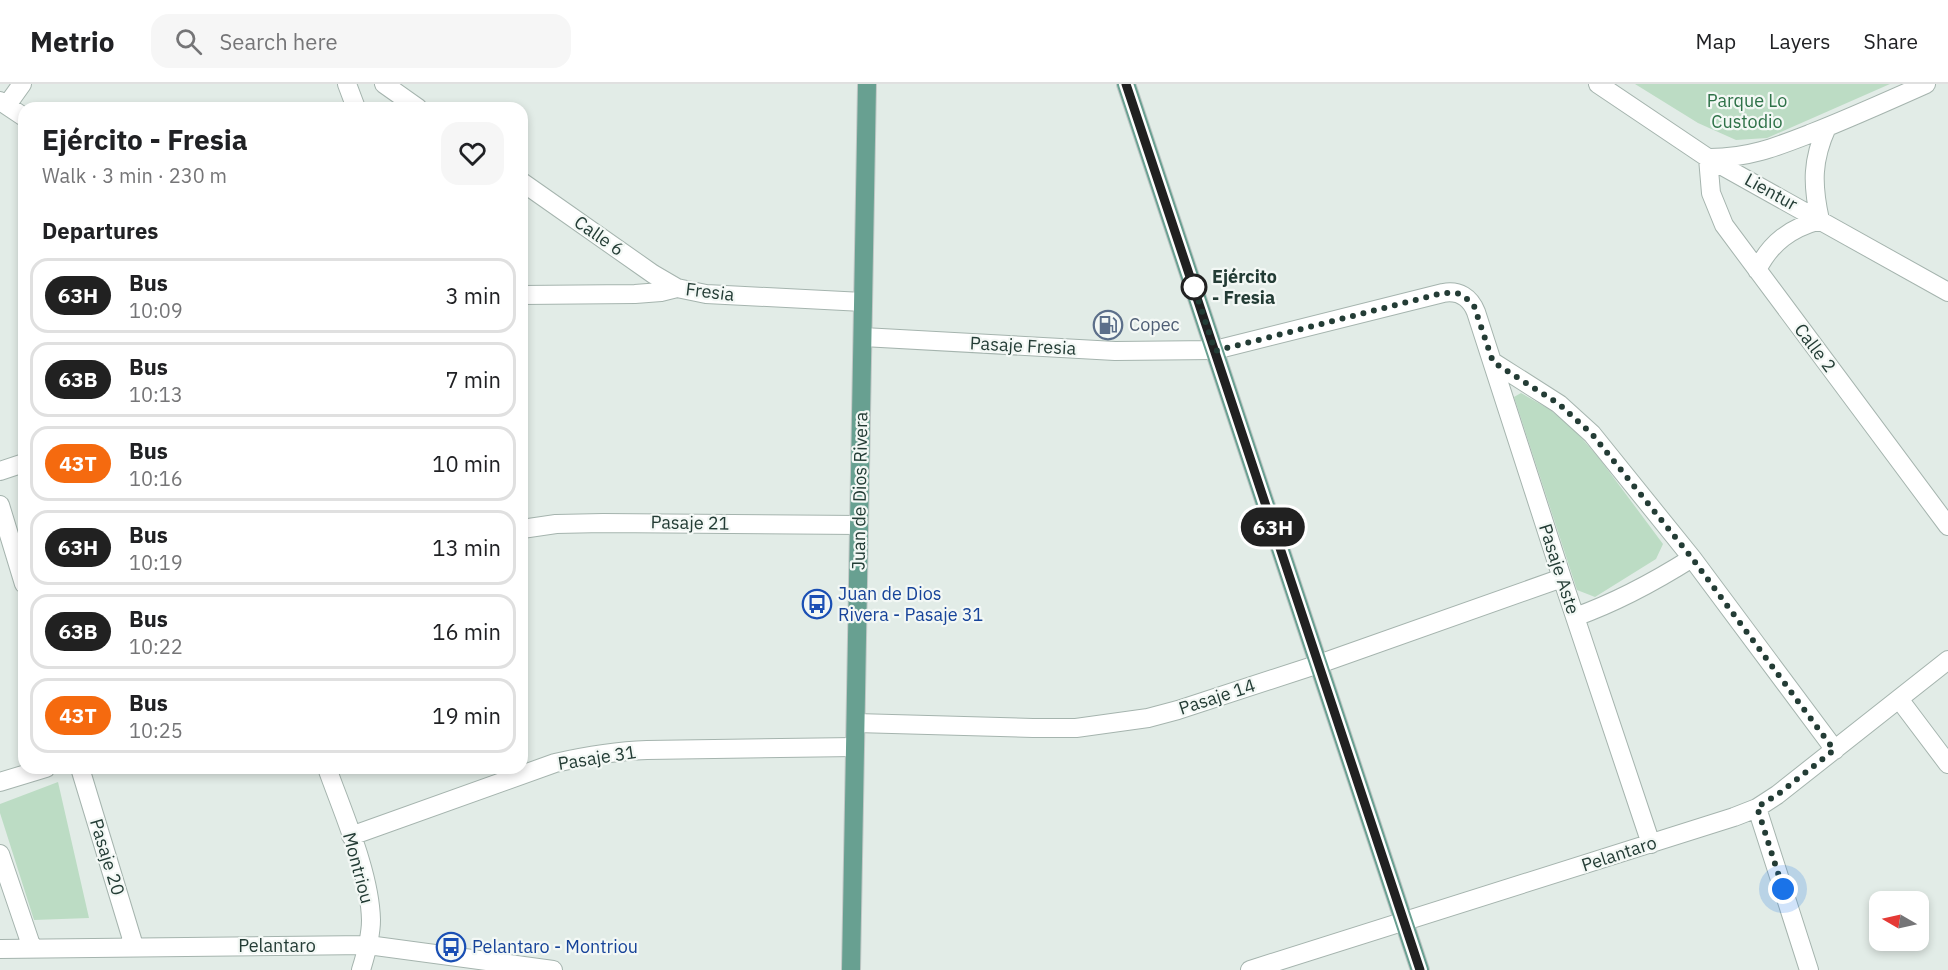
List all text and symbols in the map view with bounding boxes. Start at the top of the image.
search box [151,14,571,68]
text: Metrio [30,23,115,60]
icon: search [172,25,205,58]
text: Search here [220,27,337,56]
text: Map [1696,27,1736,55]
text: Layers [1769,27,1831,55]
text: Share [1864,27,1918,55]
park label: Parque Lo Custodio [1707,89,1787,133]
text: Ejército - Fresia [42,121,248,158]
button: heart [441,122,504,185]
text: Walk · 3 min · 230 m [42,162,227,189]
street label: Lientur [1741,168,1802,216]
street label: Calle 6 [570,210,629,261]
text: Departures [42,216,158,245]
place label: Ejército - Fresia [1212,265,1277,309]
text: Bus [129,268,168,297]
marker: Ejército - Fresia [1181,274,1207,300]
street label: Fresia [684,277,736,306]
text: 63H [58,281,98,309]
text: 3 min [445,281,501,310]
text: 10:09 [129,297,183,324]
fuel station icon: Copec [1092,309,1124,341]
place label: Copec [1129,313,1180,336]
street label: Calle 2 [1790,319,1841,377]
street label: Pasaje Fresia [969,331,1077,360]
text: Bus [129,352,168,381]
text: 63B [58,365,98,393]
text: 7 min [445,365,501,394]
text: 10:13 [129,381,183,408]
street label: Juan de Dios Rivera [847,411,872,570]
text: Bus [129,436,168,465]
text: 43T [59,449,97,477]
text: 10 min [432,449,501,478]
text: 10:16 [129,465,183,492]
line badge: 63H [1238,508,1308,546]
street label: Pasaje 21 [650,510,730,535]
text: 63H [1253,513,1293,541]
text: Bus [129,520,168,549]
street label: Pasaje Aste [1534,521,1585,617]
text: 63H [58,533,98,561]
text: 13 min [432,533,501,562]
text: 10:19 [129,549,183,576]
place label: Juan de Dios Rivera - Pasaje 31 [838,582,983,626]
bus stop icon: Juan de Dios Rivera - Pasaje 31 [801,588,833,620]
text: Bus [129,604,168,633]
text: 63B [58,617,98,645]
text: 16 min [432,617,501,646]
text: 10:22 [129,633,183,660]
street label: Pasaje 14 [1176,673,1258,720]
text: Bus [129,688,168,717]
text: 43T [59,701,97,729]
text: 19 min [432,701,501,730]
text: 10:25 [129,717,183,744]
street label: Pasaje 31 [556,740,638,775]
street label: Pasaje 20 [85,816,130,898]
street label: Montriou [338,830,379,906]
street label: Pelantaro [1578,831,1659,876]
your location [1768,874,1798,904]
north arrow [1869,891,1929,951]
map controls [1869,891,1929,951]
bus stop icon: Pelantaro - Montriou [435,931,467,963]
street label: Pelantaro [238,934,316,957]
place label: Pelantaro - Montriou [472,935,638,958]

